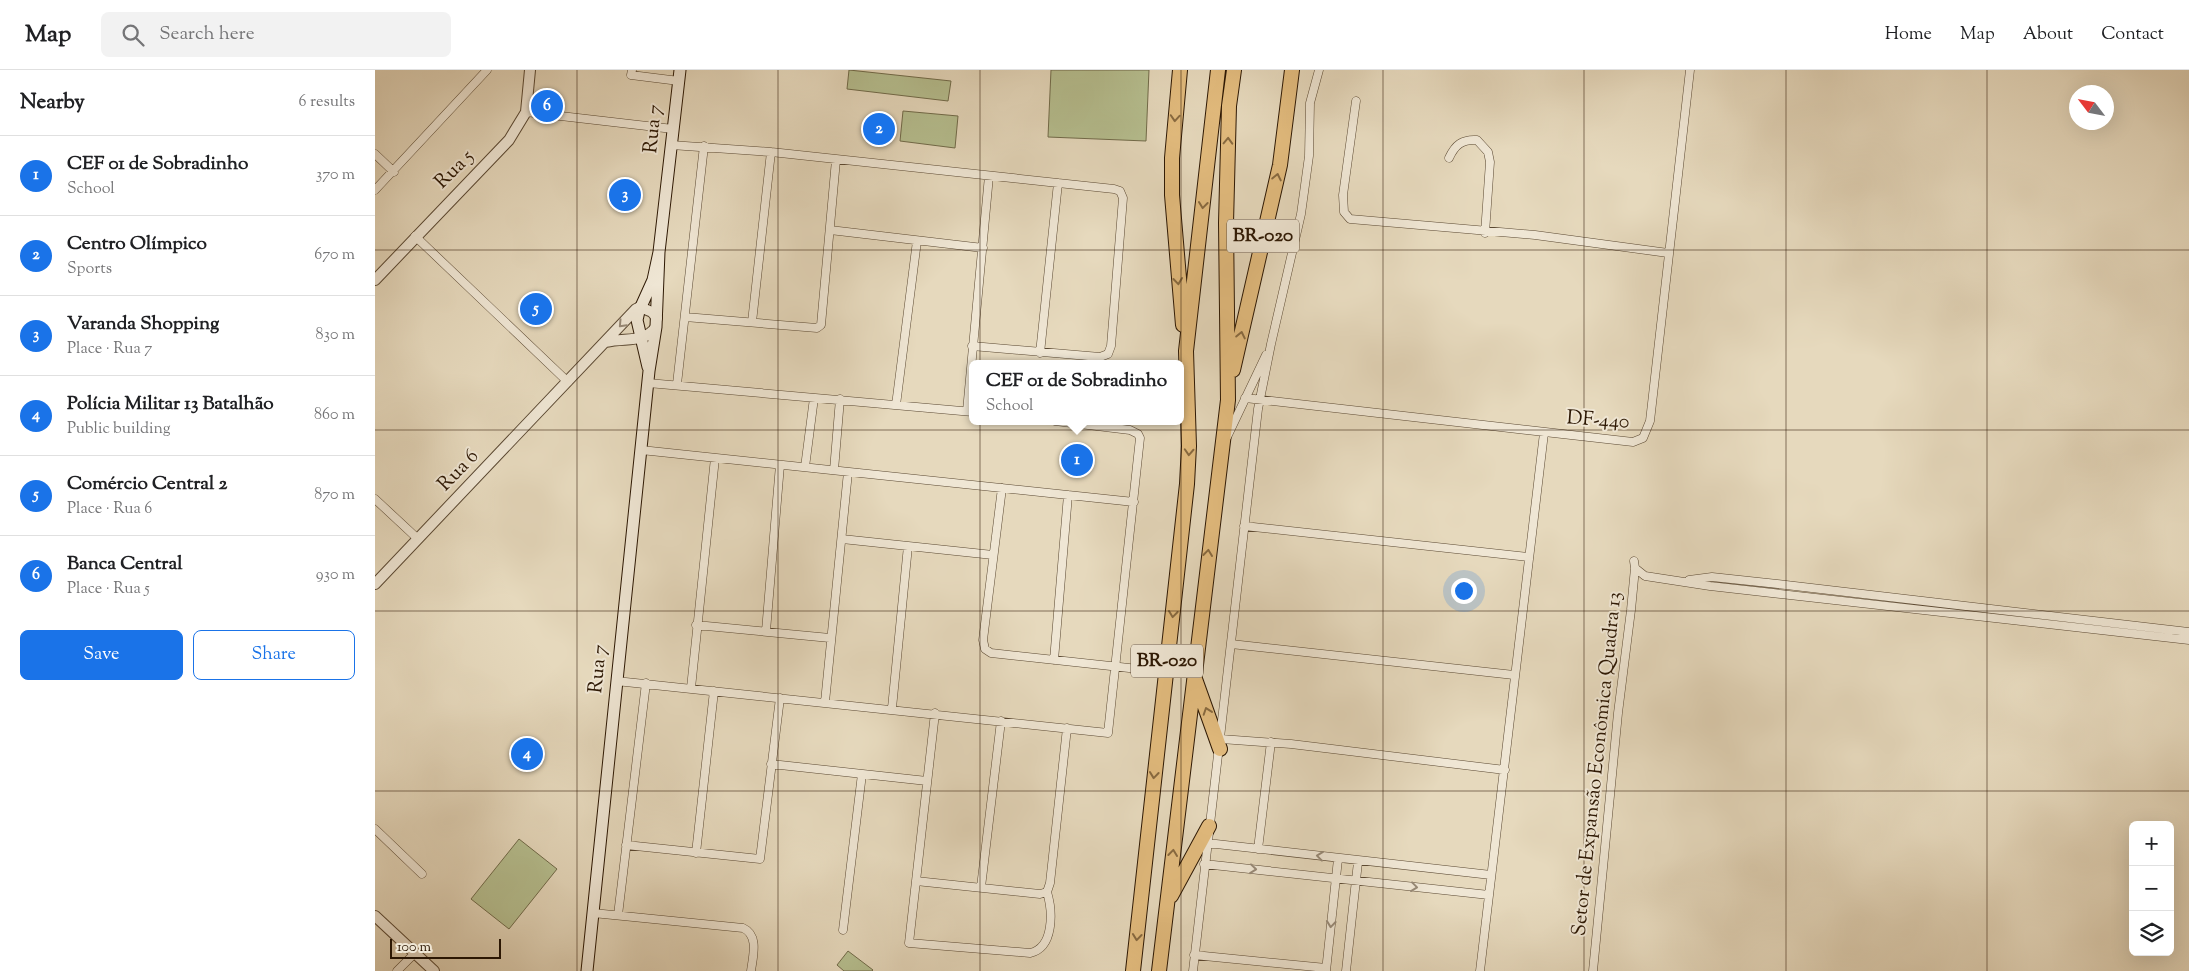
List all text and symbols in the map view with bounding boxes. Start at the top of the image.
search box [101,12,451,57]
text: Map [25,18,71,52]
icon: search [119,21,147,49]
text: Search here [159,21,255,48]
text: Home [1885,22,1932,48]
text: Map [1960,22,1995,48]
text: About [2023,22,2073,48]
text: Contact [2101,22,2164,48]
north arrow [2069,85,2114,130]
pin: 6 [531,87,563,125]
text: Nearby [20,88,85,118]
text: 6 results [299,91,355,114]
street label: Rua 7 [637,103,671,155]
pin: 2 [863,110,895,148]
one-way arrow [1170,115,1181,123]
one-way arrow [1223,137,1234,145]
street label: Rua 5 [429,144,481,196]
text: CEF 01 de Sobradinho [67,151,248,178]
text: 1 [33,164,39,187]
text: 370 m [316,164,355,187]
one-way arrow [1272,172,1282,181]
pin: 3 [609,176,641,214]
text: School [67,178,115,201]
one-way arrow [1198,202,1209,210]
road number: BR-020 [1227,220,1299,252]
text: Centro Olímpico [67,231,207,258]
text: 2 [32,244,40,267]
text: 670 m [314,244,355,267]
text: Sports [67,258,112,281]
one-way arrow [1172,277,1183,285]
pin: 5 [520,290,552,328]
text: Varanda Shopping [67,311,219,338]
one-way arrow [619,318,628,327]
text: 3 [33,324,39,347]
text: 830 m [316,324,355,347]
one-way arrow [1235,330,1245,339]
text: Place · Rua 7 [67,338,152,361]
popup [969,360,1184,425]
text: CEF 01 de Sobradinho [986,368,1167,395]
text: Polícia Militar 13 Batalhão [67,391,274,418]
text: School [986,395,1034,418]
text: 4 [32,404,40,427]
text: 860 m [314,404,355,427]
street label: DF-440 [1566,404,1630,438]
text: Public building [67,418,171,441]
pin: 1 [1061,441,1093,479]
street label: Rua 6 [432,443,486,499]
one-way arrow [1183,448,1194,456]
text: Comércio Central 2 [67,471,227,498]
text: 5 [33,484,39,507]
text: 870 m [314,484,355,507]
text: Place · Rua 6 [67,498,152,521]
one-way arrow [1202,548,1213,556]
text: Banca Central [67,551,183,578]
text: 6 [32,564,40,587]
text: 930 m [316,564,355,587]
text: Place · Rua 5 [67,578,150,601]
your location [1451,578,1477,604]
street label: Setor de Expansão Econômica Quadra 13 [1566,591,1630,937]
one-way arrow [1168,610,1179,618]
button: Save [20,630,183,680]
button: Share [193,630,355,680]
street label: Rua 7 [582,643,616,695]
road number: BR-020 [1131,644,1203,678]
one-way arrow [1203,708,1213,716]
pin: 4 [511,735,543,773]
one-way arrow [1149,771,1160,779]
map controls [2129,821,2174,956]
button: + [2129,821,2174,866]
one-way arrow [1167,849,1178,857]
one-way arrow [1316,851,1324,862]
one-way arrow [1249,863,1257,874]
button: − [2129,866,2174,911]
one-way arrow [1411,881,1419,892]
button: layers [2129,911,2174,956]
one-way arrow [1326,921,1337,929]
one-way arrow [1132,933,1143,941]
scale bar [390,936,501,959]
text: 100 m [397,938,431,958]

